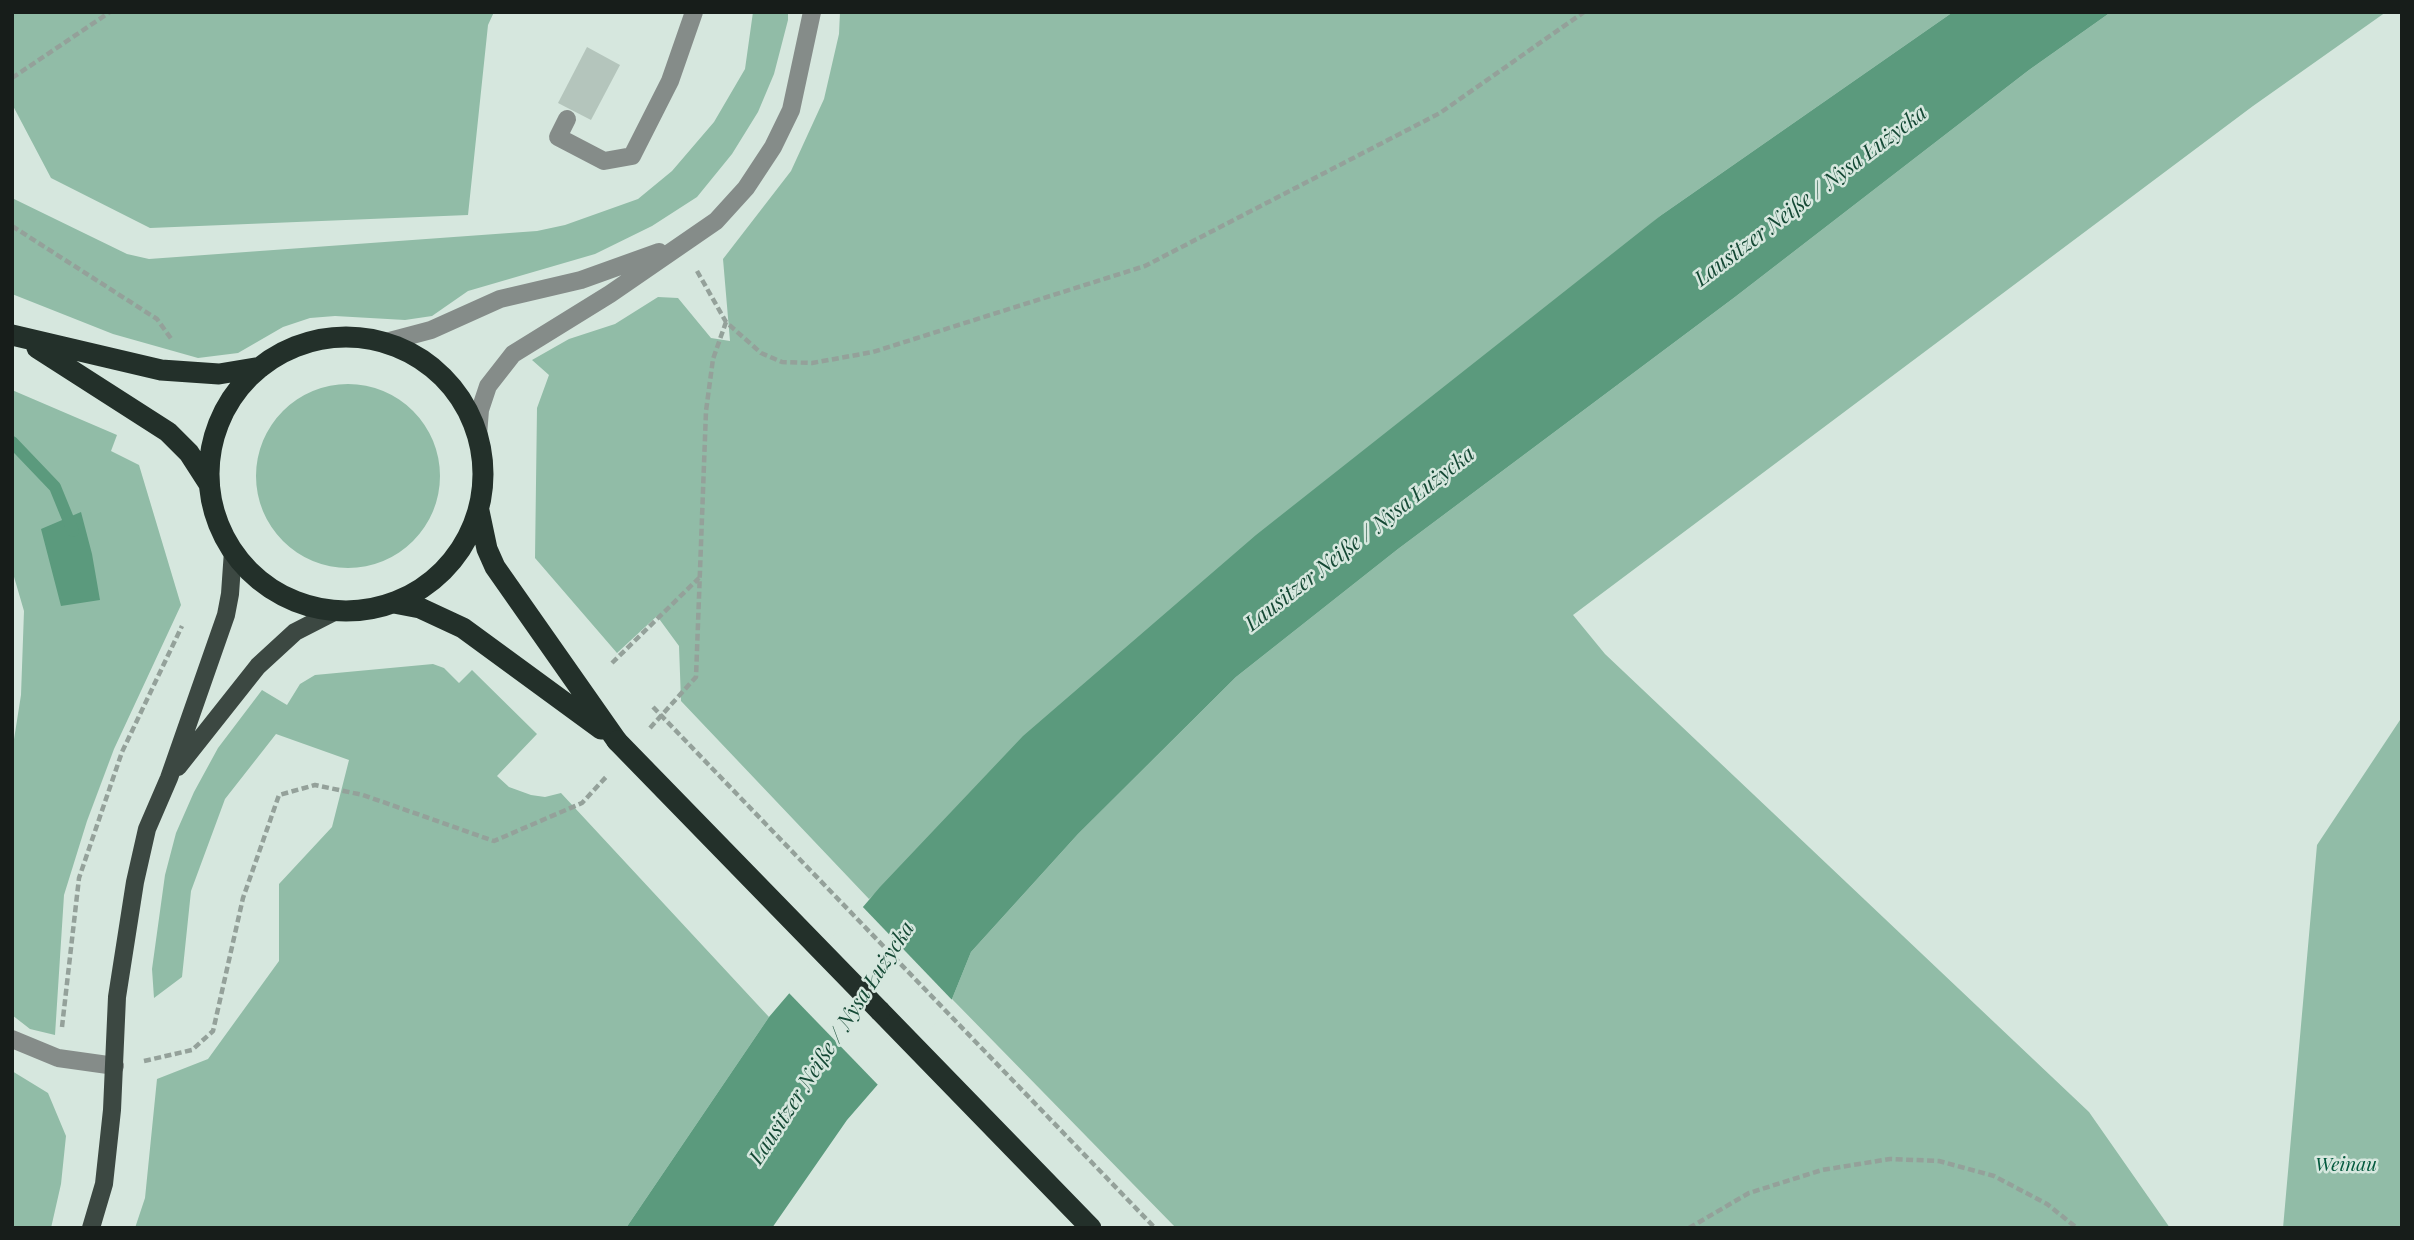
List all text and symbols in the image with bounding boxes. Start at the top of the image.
water label: Lausitzer Neiße / Nysa Łużycka [1690,100,1932,292]
water label: Lausitzer Neiße / Nysa Łużycka [1240,441,1480,637]
water label: Lausitzer Neiße / Nysa Łużycka [744,917,920,1169]
park label: Weinau [2315,1154,2377,1176]

